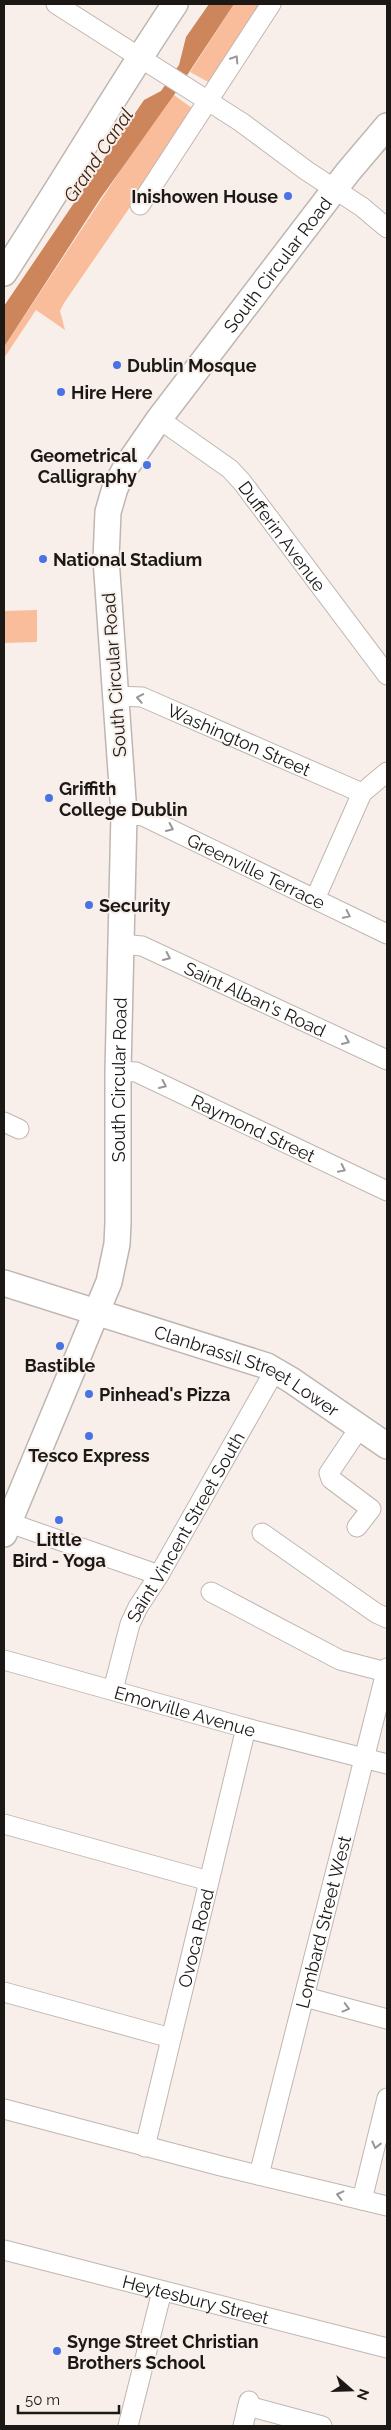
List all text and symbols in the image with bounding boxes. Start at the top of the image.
one-way arrow [229,56,238,65]
water label: Grand Canal [59,104,137,206]
place label: Inishowen House [131,186,278,207]
marker: Inishowen House [282,190,294,202]
street label: South Circular Road [219,193,336,336]
place label: Dublin Mosque [127,355,257,376]
marker: Dublin Mosque [111,359,123,371]
place label: Hire Here [71,382,153,403]
marker: Hire Here [55,386,67,398]
place label: Geometrical Calligraphy [30,445,137,487]
marker: Geometrical Calligraphy [141,459,153,471]
street label: Dufferin Avenue [234,477,331,596]
place label: National Stadium [53,549,202,570]
marker: National Stadium [37,553,49,565]
street label: South Circular Road [98,592,130,758]
one-way arrow [136,694,145,704]
street label: Washington Street [164,699,314,780]
place label: Griffith College Dublin [59,778,188,820]
marker: Griffith College Dublin [43,792,55,804]
one-way arrow [165,822,174,833]
street label: Greenville Terrace [184,829,329,913]
place label: Security [99,895,171,916]
marker: Security [83,899,95,911]
one-way arrow [342,909,351,919]
one-way arrow [162,951,171,962]
street label: Saint Alban's Road [181,957,329,1041]
street label: South Circular Road [108,997,130,1162]
one-way arrow [341,1035,350,1046]
one-way arrow [158,1079,167,1089]
street label: Raymond Street [188,1089,319,1166]
one-way arrow [337,1163,346,1173]
street label: Clanbrassil Street Lower [152,1321,344,1421]
marker: Bastible [54,1340,66,1352]
place label: Bastible [25,1355,96,1376]
place label: Pinhead's Pizza [99,1384,230,1405]
marker: Pinhead's Pizza [83,1388,95,1400]
street label: Saint Vincent Street South [122,1428,248,1625]
marker: Tesco Express [83,1430,95,1442]
place label: Tesco Express [28,1445,150,1466]
marker: Little Bird - Yoga [53,1514,65,1526]
place label: Little Bird - Yoga [12,1529,106,1571]
street label: Emorville Avenue [112,1681,258,1741]
street label: Lombard Street West [291,1833,355,2010]
street label: Ovoca Road [173,1886,217,1990]
one-way arrow [342,2002,351,2013]
one-way arrow [371,2141,381,2149]
one-way arrow [335,2190,344,2201]
street label: Heytesbury Street [120,2270,271,2328]
place label: Synge Street Christian Brothers School [67,2331,259,2373]
marker: Synge Street Christian Brothers School [51,2345,63,2357]
north arrow [326,2365,376,2415]
scale bar [18,2382,119,2414]
text: N [354,2387,373,2402]
text: 50 m [25,2391,60,2409]

